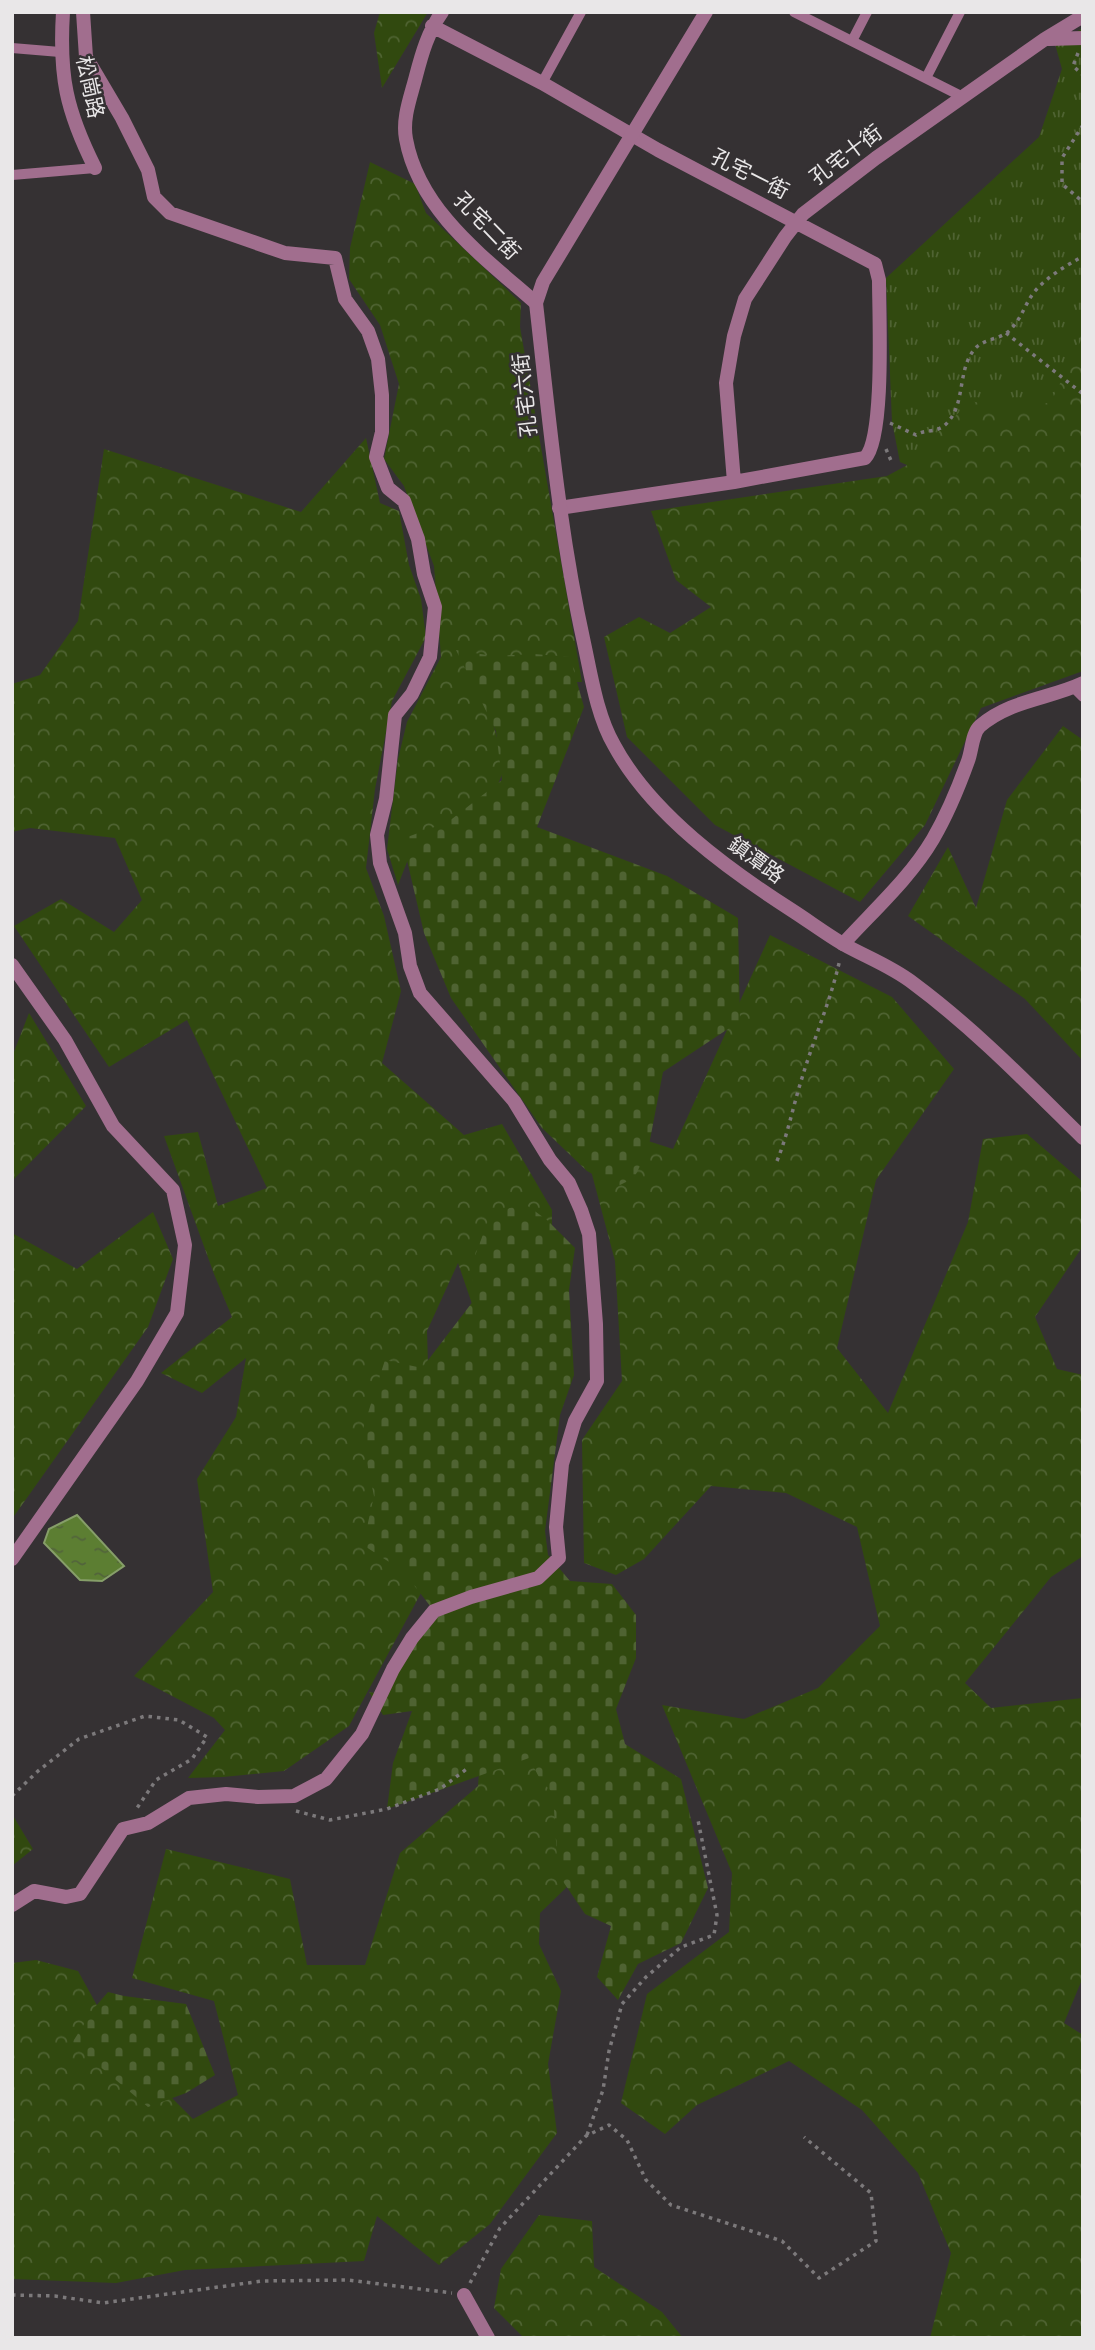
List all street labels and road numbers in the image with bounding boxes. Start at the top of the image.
street label: 松崗路 [71,53,109,121]
street label: 孔宅十街 [805,119,887,191]
street label: 孔宅一街 [707,143,793,205]
street label: 孔宅二街 [448,187,526,265]
street label: 孔宅六街 [508,352,542,438]
street label: 鎮潭路 [723,831,789,889]

